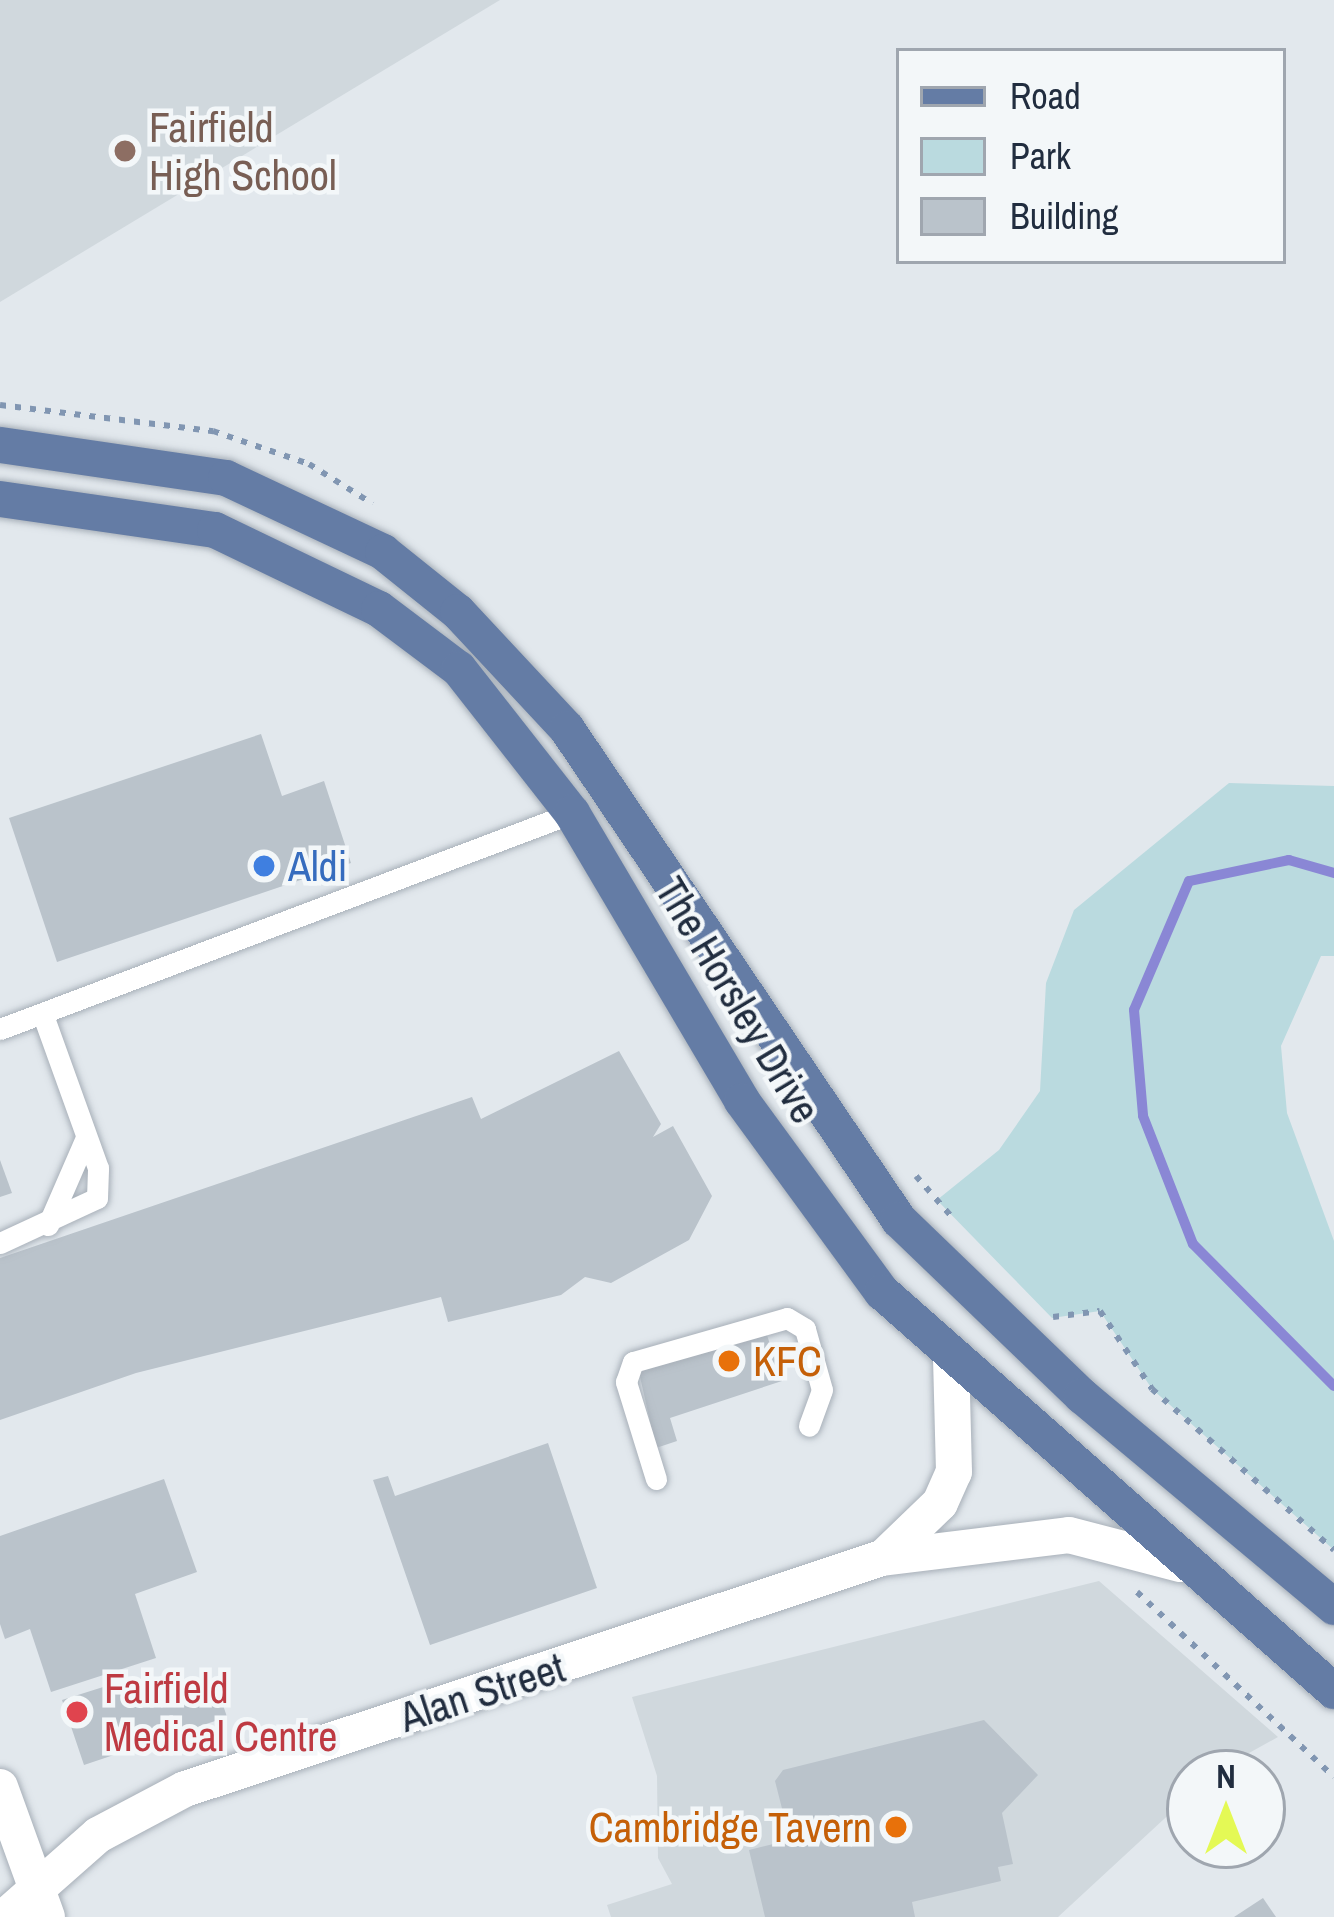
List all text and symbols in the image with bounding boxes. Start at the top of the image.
legend [896,48,1286,264]
text: Road [1010,72,1081,120]
place label: Fairfield High School [149,102,337,201]
text: Park [1010,132,1071,180]
marker: Fairfield High School [112,138,138,164]
text: Building [1010,192,1118,240]
place label: Aldi [288,841,347,891]
marker: Aldi [251,853,277,879]
street label: The Horsley Drive [645,868,831,1132]
place label: KFC [753,1336,822,1386]
marker: KFC [716,1348,742,1374]
street label: Alan Street [393,1642,571,1742]
place label: Fairfield Medical Centre [104,1663,338,1762]
marker: Fairfield Medical Centre [61,1696,93,1728]
north arrow [1166,1749,1286,1869]
text: N [1216,1754,1236,1798]
place label: Cambridge Tavern [588,1802,872,1852]
marker: Cambridge Tavern [883,1814,909,1840]

